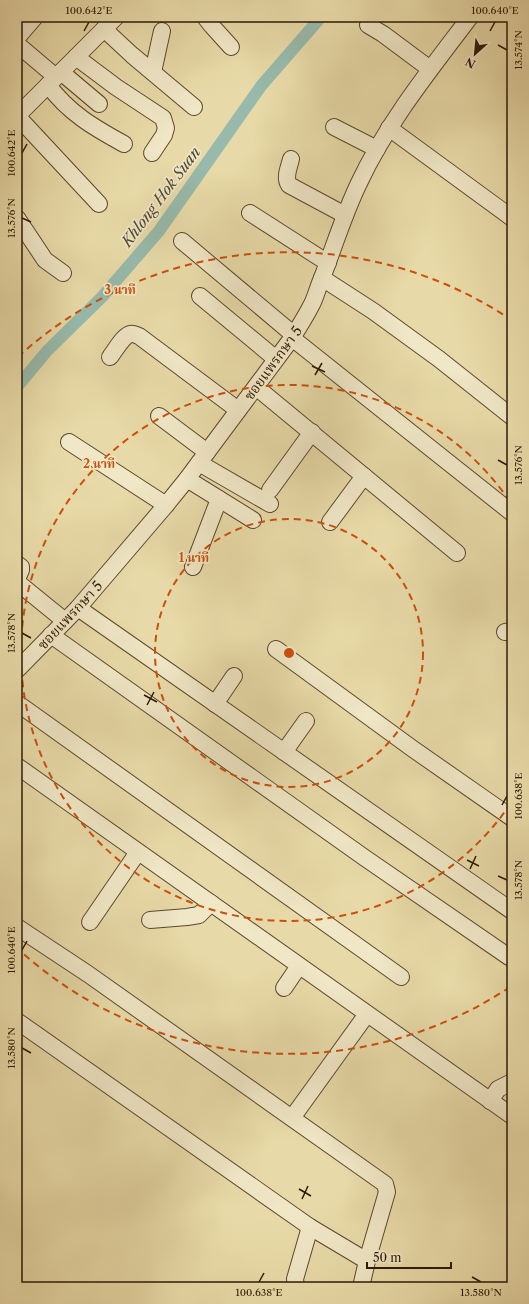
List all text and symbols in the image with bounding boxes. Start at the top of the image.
text: 100.642°E [66,4,113,17]
text: 100.640°E [471,4,519,17]
text: 13.574°N [512,30,525,70]
north arrow [455,34,495,74]
text: N [463,54,478,71]
text: 100.642°E [5,129,18,176]
water label: Khlong Hok Suan [116,143,204,251]
text: 13.576°N [5,198,18,238]
text: 3 นาที [104,282,136,297]
street label: ซอยแพรกษา 5 [240,322,306,404]
text: 13.576°N [512,445,525,485]
text: 2 นาที [83,456,115,471]
text: 1 นาที [179,550,209,565]
street label: ซอยแพรกษา 5 [34,577,106,653]
text: 13.578°N [5,613,18,653]
centre of rings [282,646,296,660]
text: 100.638°E [512,772,525,819]
text: 13.578°N [512,860,525,900]
text: 100.640°E [5,926,18,974]
text: 13.580°N [5,1027,18,1069]
scale bar [367,1244,451,1270]
text: 50 m [373,1250,402,1265]
text: 100.638°E [236,1286,283,1299]
text: 13.580°N [460,1286,502,1299]

